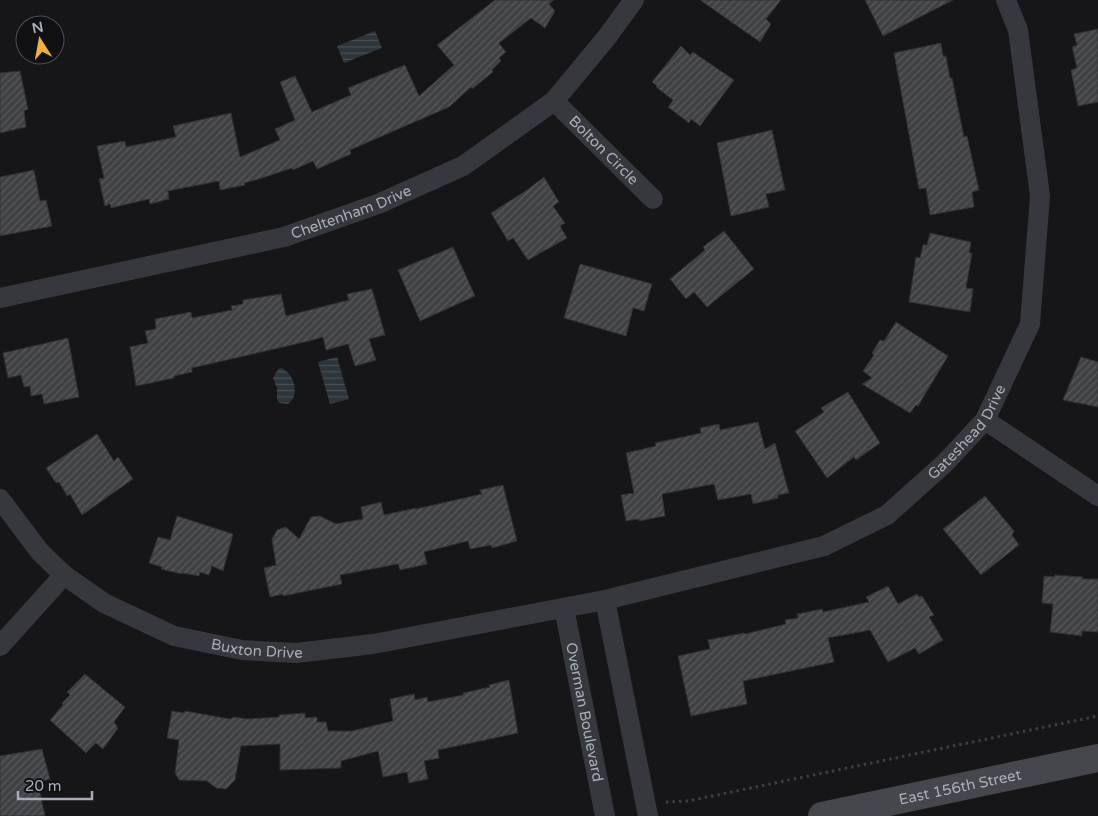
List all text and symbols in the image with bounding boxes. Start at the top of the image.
north arrow [15,15,65,65]
text: N [30,18,45,37]
street label: Bolton Circle [565,112,642,189]
street label: Cheltenham Drive [288,181,414,243]
street label: Gateshead Drive [924,382,1009,483]
street label: Buxton Drive [209,635,304,662]
street label: Overman Boulevard [562,641,607,783]
street label: East 156th Street [897,765,1023,809]
scale bar [18,768,91,800]
text: 20 m [25,777,62,795]

